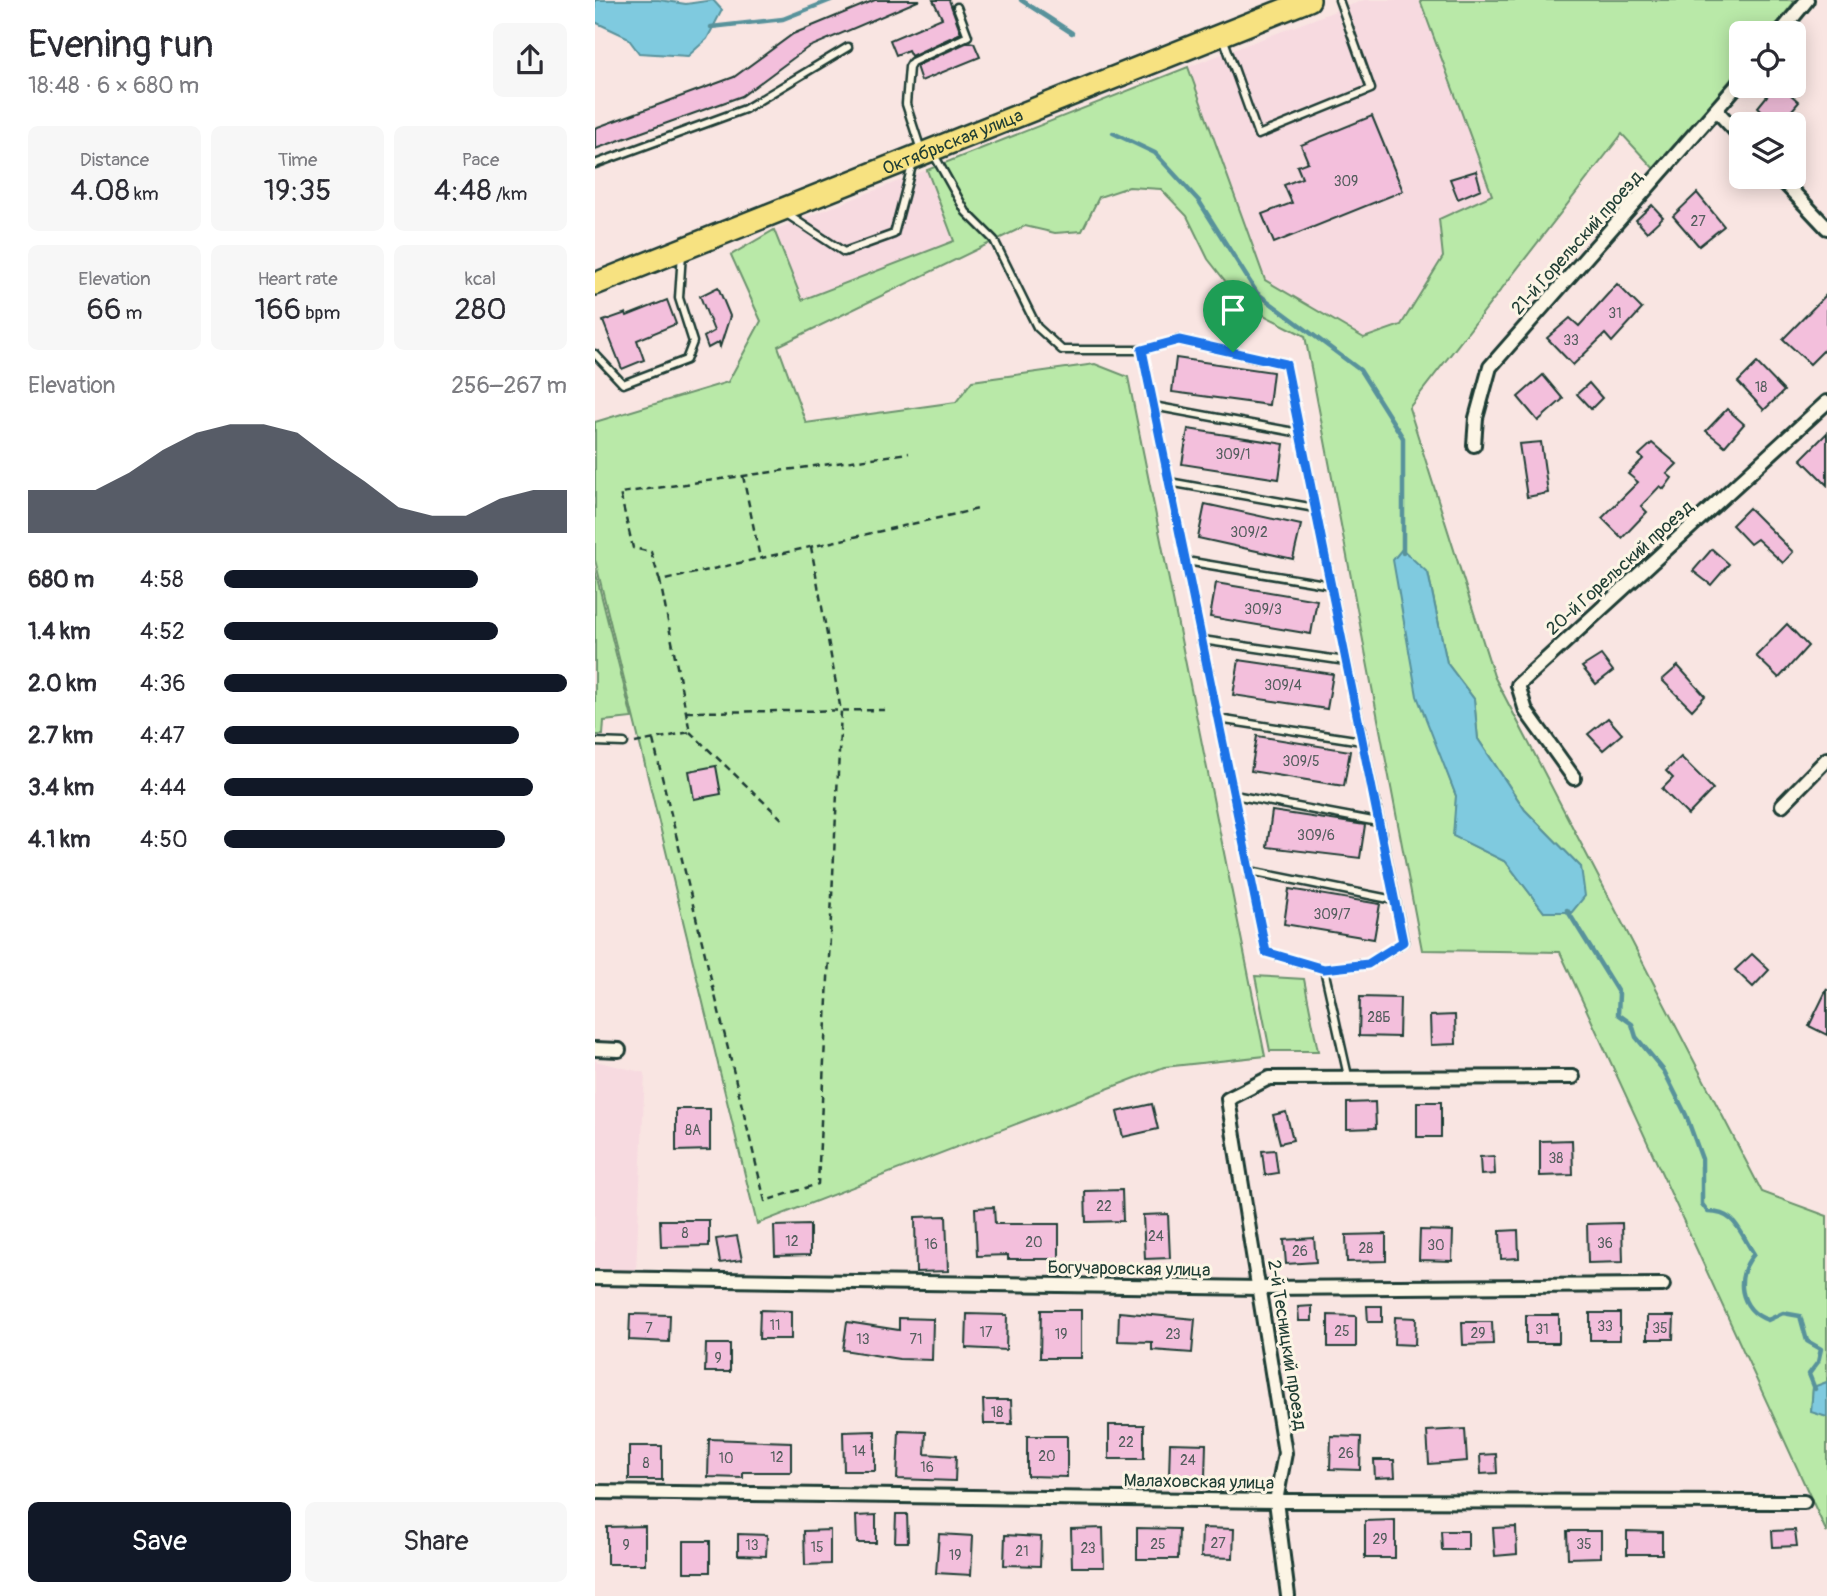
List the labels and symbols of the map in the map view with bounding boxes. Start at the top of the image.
street label: Октябрьская улица [879,103,1026,180]
street label: 21-й Горельский проезд [1506,166,1648,320]
house number: 309 [1334,173,1358,190]
house number: 27 [1690,213,1706,230]
pin [1203,280,1263,352]
house number: 31 [1608,305,1622,322]
house number: 33 [1563,332,1579,349]
house number: 18 [1755,379,1767,396]
house number: 309/1 [1215,446,1251,463]
street label: 20-й Горельский проезд [1541,496,1699,640]
house number: 309/2 [1230,524,1268,541]
house number: 309/3 [1244,601,1282,618]
house number: 309/4 [1264,677,1302,694]
house number: 309/5 [1282,753,1320,770]
house number: 309/6 [1297,827,1335,844]
house number: 309/7 [1313,906,1351,923]
house number: 28Б [1367,1009,1391,1026]
house number: 8А [685,1122,701,1139]
house number: 38 [1549,1150,1563,1167]
house number: 22 [1096,1198,1112,1215]
house number: 8 [681,1225,689,1242]
house number: 24 [1148,1228,1164,1245]
house number: 12 [785,1233,799,1250]
house number: 20 [1025,1234,1043,1251]
house number: 36 [1597,1235,1613,1252]
house number: 16 [924,1236,938,1253]
house number: 30 [1427,1237,1445,1254]
house number: 28 [1359,1240,1373,1257]
house number: 26 [1292,1243,1308,1260]
street label: Богучаровская улица [1047,1256,1211,1282]
street label: 2-й Тесницкий проезд [1262,1258,1312,1432]
house number: 11 [770,1317,780,1334]
house number: 33 [1597,1318,1613,1335]
house number: 7 [645,1320,653,1337]
house number: 35 [1652,1320,1668,1337]
house number: 31 [1535,1321,1549,1338]
house number: 25 [1334,1323,1350,1340]
house number: 17 [980,1324,993,1341]
house number: 29 [1470,1325,1486,1342]
house number: 19 [1055,1326,1067,1343]
house number: 23 [1165,1326,1181,1343]
house number: 13 [856,1331,870,1348]
house number: 71 [910,1331,922,1348]
house number: 9 [714,1350,722,1367]
house number: 18 [991,1404,1003,1421]
house number: 22 [1118,1434,1134,1451]
house number: 14 [852,1443,866,1460]
house number: 26 [1338,1445,1354,1462]
house number: 20 [1038,1448,1056,1465]
house number: 12 [770,1449,784,1466]
house number: 10 [718,1450,734,1467]
house number: 24 [1180,1452,1196,1469]
house number: 8 [642,1455,650,1472]
house number: 16 [920,1459,934,1476]
street label: Малаховская улица [1123,1469,1275,1495]
house number: 29 [1372,1531,1388,1548]
house number: 27 [1210,1535,1226,1552]
house number: 25 [1150,1536,1166,1553]
house number: 35 [1576,1536,1592,1553]
house number: 9 [622,1537,630,1554]
house number: 13 [745,1537,759,1554]
house number: 15 [810,1539,824,1556]
house number: 23 [1080,1540,1096,1557]
house number: 21 [1015,1543,1029,1560]
house number: 19 [949,1547,961,1564]

